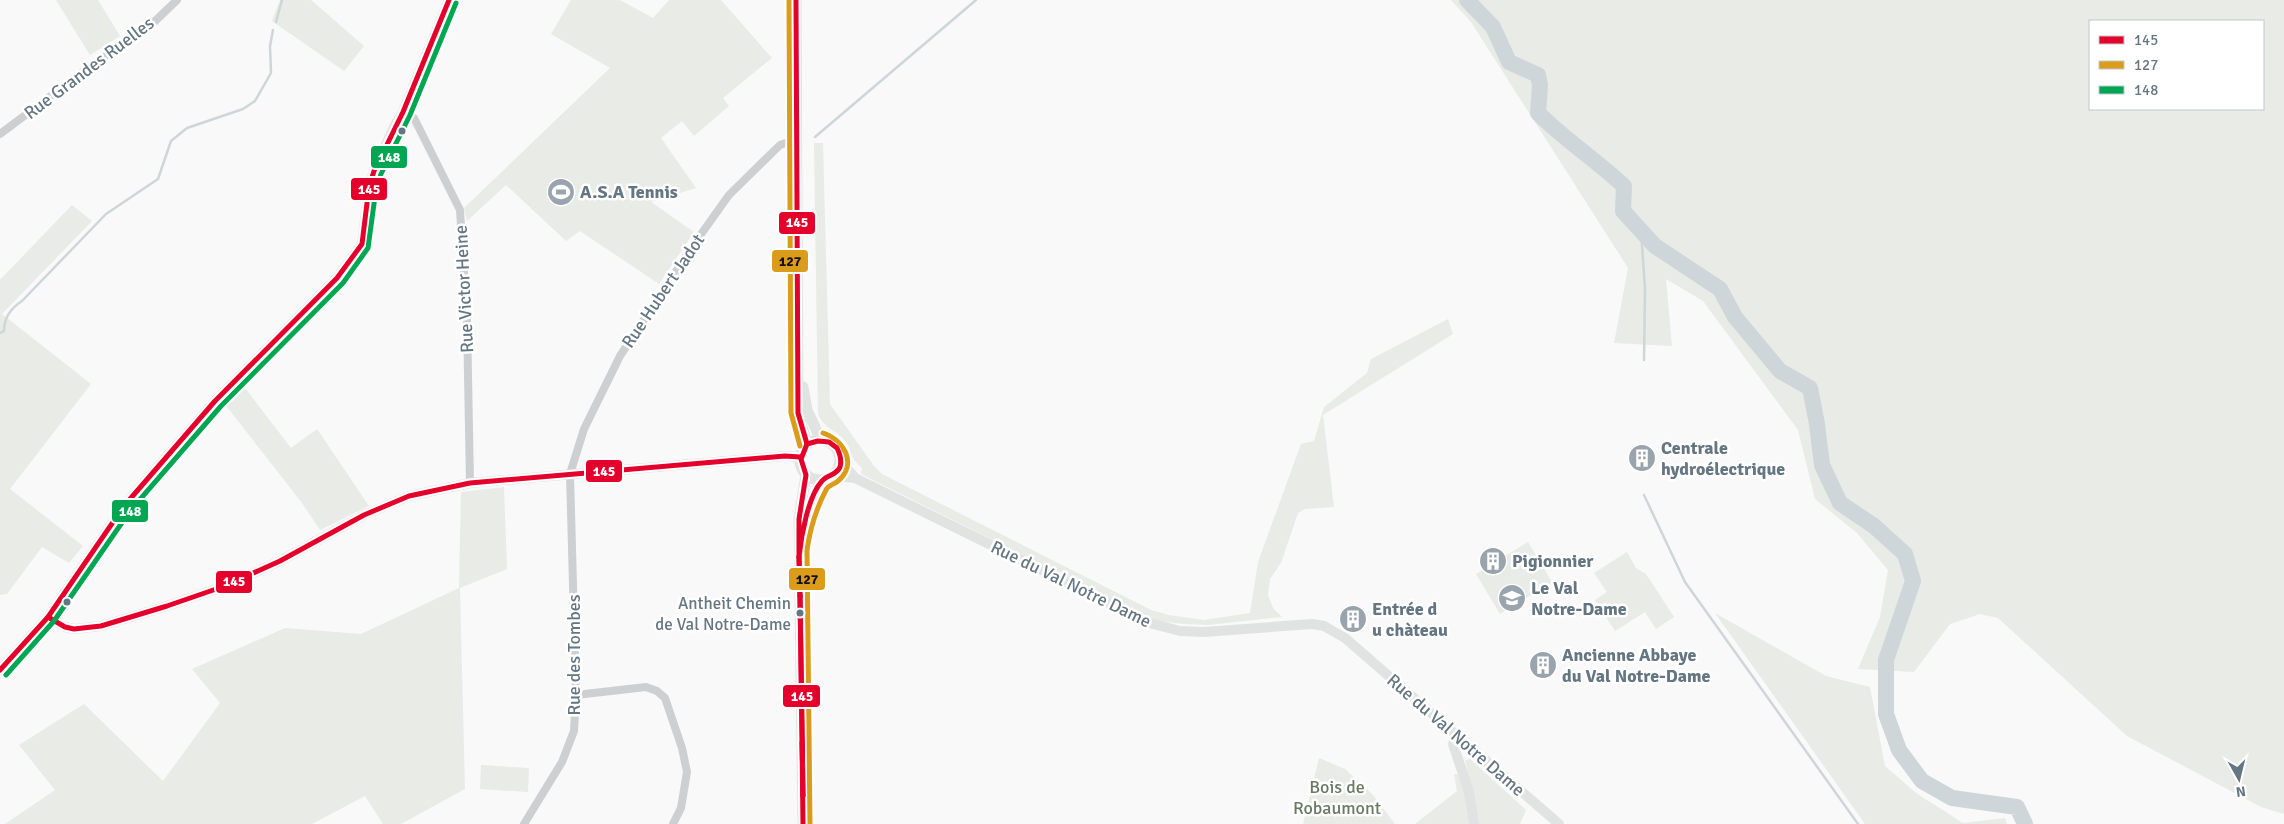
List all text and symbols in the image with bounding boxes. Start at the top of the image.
street label: Rue Grandes Ruelles [20,12,158,124]
legend [2089,20,2264,110]
text: 145 [2134,31,2158,49]
text: 127 [2134,56,2158,74]
text: 148 [2134,81,2158,99]
unlabelled marker [397,126,407,136]
line badge: 148 [370,145,408,169]
text: 148 [378,149,401,166]
line badge: 145 [350,177,388,201]
sports icon: A.S.A Tennis [546,177,576,207]
text: 145 [358,181,380,198]
place label: A.S.A Tennis [580,181,678,203]
line badge: 145 [778,211,816,235]
text: 145 [786,214,808,231]
street label: Rue Victor Heine [450,225,478,353]
street label: Rue Hubert Jadot [617,230,709,352]
line badge: 127 [771,249,809,273]
text: 127 [779,253,802,270]
place label: Centrale hydroélectrique [1661,437,1785,480]
building icon: Centrale hydroélectrique [1627,443,1657,473]
line badge: 145 [585,459,623,483]
text: 145 [593,463,615,480]
line badge: 148 [111,499,149,523]
text: 148 [119,503,142,520]
street label: Rue du Val Notre Dame [987,536,1155,632]
building icon: Pigionnier [1478,546,1508,576]
place label: Pigionnier [1512,550,1594,572]
line badge: 127 [788,567,826,591]
line badge: 145 [215,570,253,594]
text: 127 [796,571,819,588]
text: 145 [223,573,245,590]
place label: Le Val Notre-Dame [1531,577,1627,620]
school or university icon: Le Val Notre-Dame [1497,583,1527,613]
place label: Antheit Chemin de Val Notre-Dame [655,593,791,635]
street label: Rue des Tombes [563,594,585,716]
unlabelled marker [62,597,72,607]
place label: Entrée d u chàteau [1372,598,1448,641]
building icon: Entrée d u chàteau [1338,604,1368,634]
marker: Antheit Chemin de Val Notre-Dame [795,608,805,618]
place label: Ancienne Abbaye du Val Notre-Dame [1562,644,1710,687]
building icon: Ancienne Abbaye du Val Notre-Dame [1528,650,1558,680]
street label: Rue du Val Notre Dame [1383,669,1529,801]
line badge: 145 [782,684,821,708]
text: 145 [791,688,813,705]
north arrow [2214,754,2264,804]
park label: Bois de Robaumont [1293,776,1381,819]
text: N [2235,782,2247,800]

